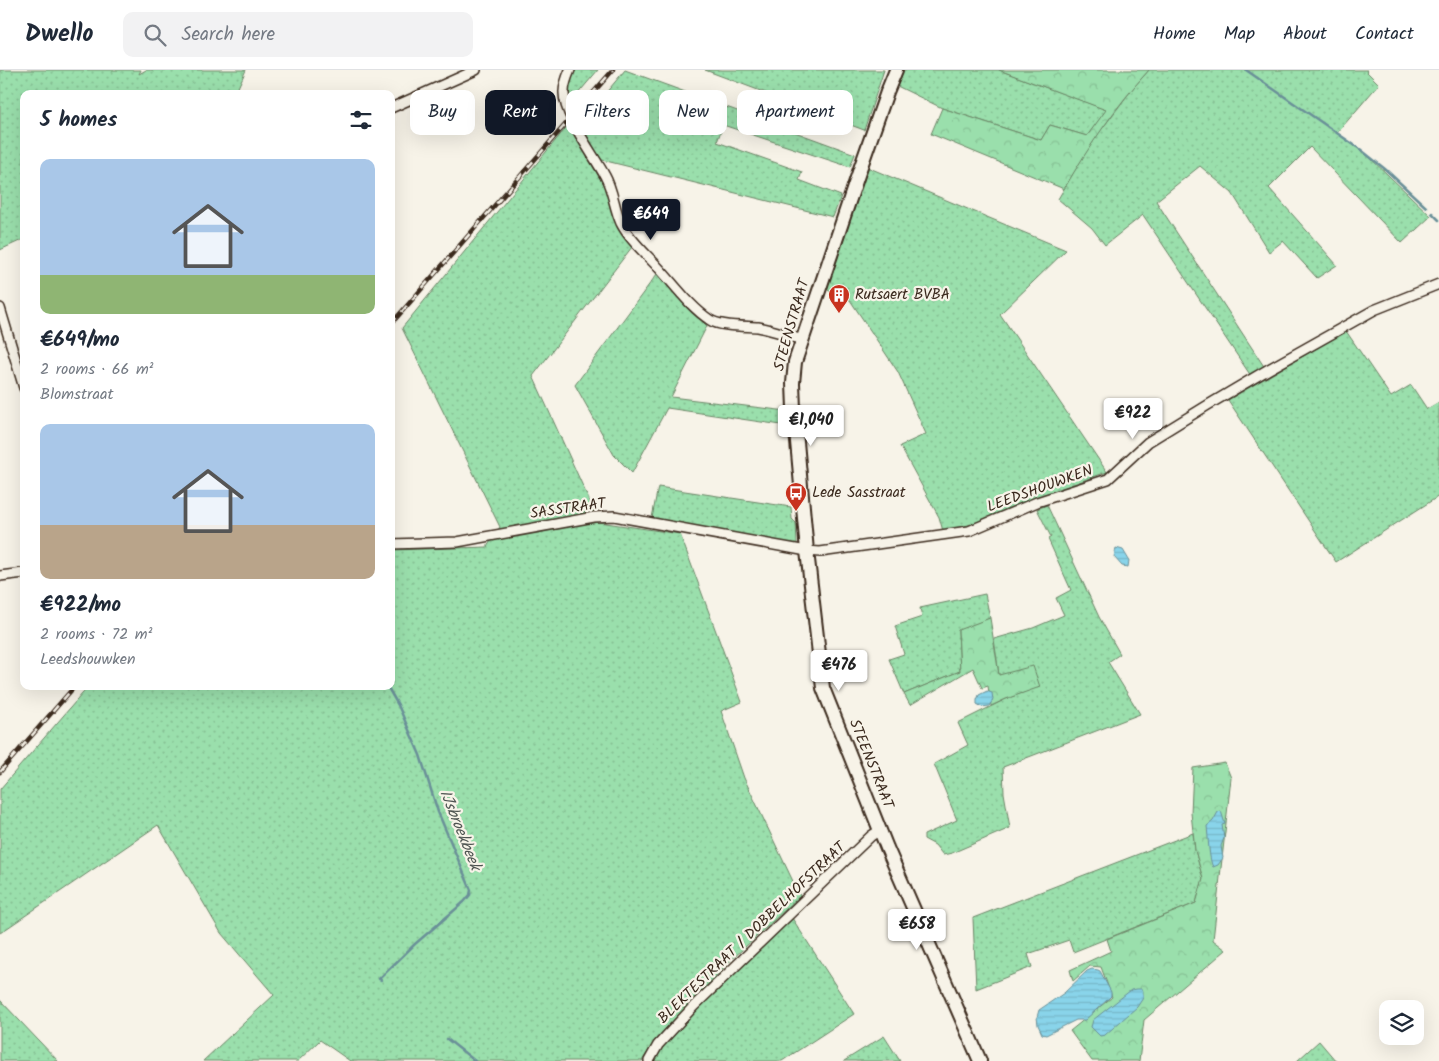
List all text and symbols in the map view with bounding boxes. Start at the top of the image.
search box [123,12,473,57]
text: Dwello [25,15,93,54]
text: Search here [181,20,275,50]
text: Home [1153,20,1196,49]
text: Map [1224,20,1255,49]
text: About [1283,20,1327,49]
text: Contact [1355,20,1414,49]
icon: search [141,21,169,49]
chip: Buy [410,90,475,135]
chip: Rent [485,90,556,135]
chip: Filters [566,90,649,135]
chip: New [659,90,727,135]
chip: Apartment [737,90,853,135]
text: 5 homes [40,104,117,137]
icon: filters [347,106,375,134]
icon: home [163,191,253,281]
pin: €649 [621,198,681,241]
text: €649 [633,202,669,227]
street label: STEENSTRAAT [767,274,817,374]
building icon: Rutsaert BVBA [827,283,851,314]
place label: Rutsaert BVBA [855,283,950,307]
text: €649/mo [40,324,119,357]
text: 2 rooms · 66 m² [40,357,154,382]
text: Blomstraat [40,382,114,407]
pin: €922 [1103,398,1163,440]
text: €922 [1115,401,1151,426]
pin: €1,040 [770,404,852,447]
text: €1,040 [789,408,833,433]
icon: home [163,456,253,546]
street label: LEEDSHOUWKEN [984,459,1096,519]
bus stop icon: Lede Sasstraat [784,481,808,512]
place label: Lede Sasstraat [812,481,906,505]
street label: SASSTRAAT [529,492,609,526]
text: €922/mo [40,589,121,622]
text: 2 rooms · 72 m² [40,622,152,647]
text: Leedshouwken [40,647,135,672]
pin: €476 [809,650,869,692]
text: €476 [821,653,857,678]
street label: STEENSTRAAT [842,716,901,814]
water label: IJsbroekbeek [432,786,488,877]
street label: BLEKTESTRAAT / DOBBELHOFSTRAAT [652,835,853,1030]
pin: €658 [887,908,947,951]
text: €658 [899,912,935,937]
map controls [1379,1000,1424,1045]
button: layers [1379,1000,1424,1045]

